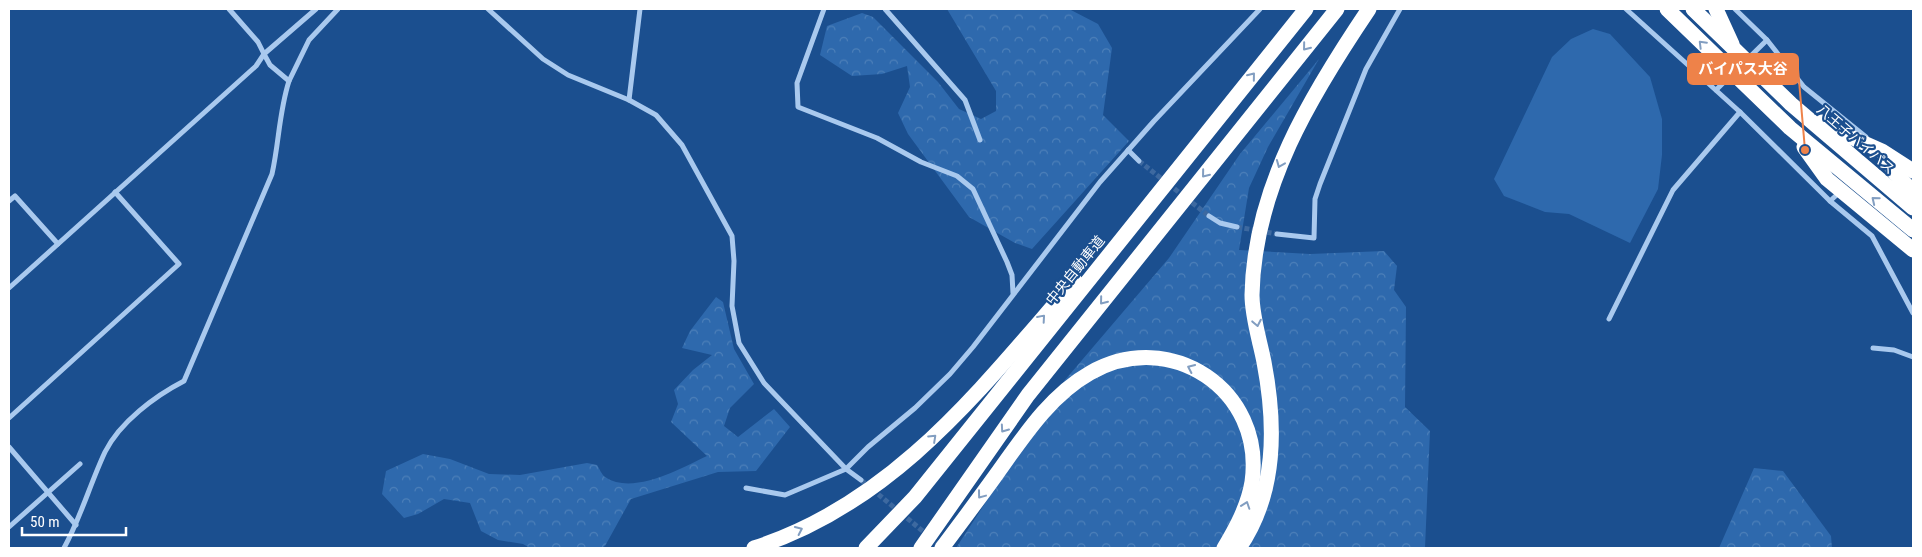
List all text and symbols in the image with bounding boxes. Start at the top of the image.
one-way arrow [1304,41,1312,50]
one-way arrow [1699,41,1708,50]
callout: バイパス大谷 [1688,54,1798,84]
text: バイパス大谷 [1698,60,1788,78]
one-way arrow [1246,72,1255,81]
street label: 八王子バイパス [1814,101,1898,177]
one-way arrow [1275,159,1286,168]
one-way arrow [1202,168,1210,177]
one-way arrow [1872,197,1881,205]
street label: 中央自動車道 [1042,232,1108,308]
one-way arrow [1100,295,1109,304]
one-way arrow [1036,315,1045,324]
one-way arrow [1251,318,1261,327]
one-way arrow [1187,364,1196,374]
one-way arrow [1001,423,1010,433]
one-way arrow [927,435,936,444]
one-way arrow [979,489,987,498]
one-way arrow [1240,501,1250,509]
scale bar [22,504,126,536]
text: 50 m [30,513,60,531]
one-way arrow [794,526,803,536]

